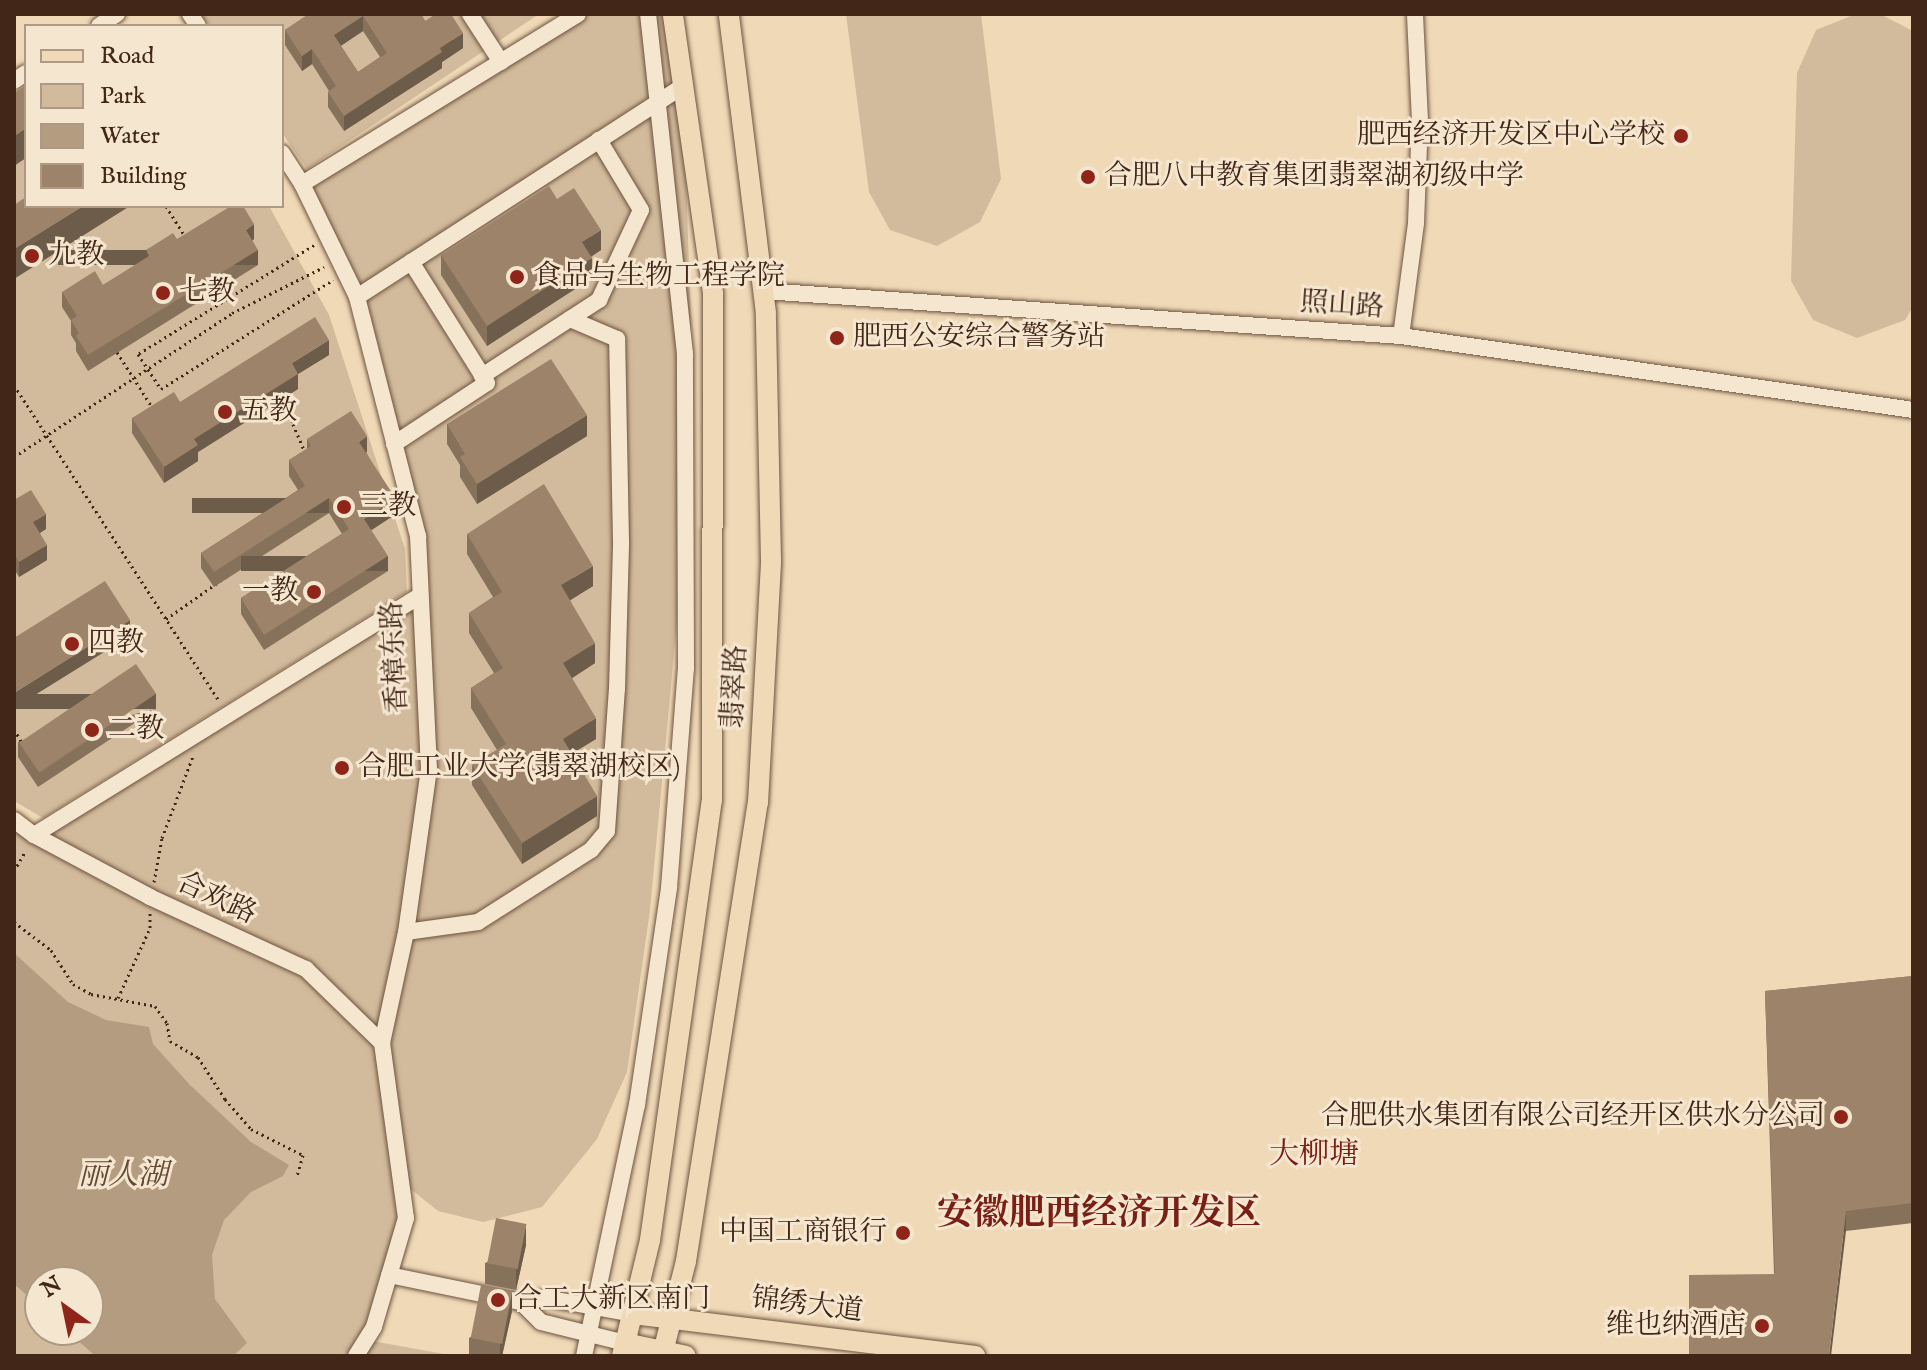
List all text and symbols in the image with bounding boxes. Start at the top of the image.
legend [24,24,284,208]
text: Road [100,41,154,72]
text: Park [100,81,146,112]
place label: 肥西经济开发区中心学校 [1357,119,1665,153]
text: Water [100,121,160,152]
marker: 肥西经济开发区中心学校 [1672,127,1690,145]
place label: 合肥八中教育集团翡翠湖初级中学 [1104,160,1524,194]
text: Building [100,161,186,192]
marker: 合肥八中教育集团翡翠湖初级中学 [1079,168,1097,186]
place label: 九教 [48,239,104,273]
marker: 九教 [23,247,41,265]
place label: 食品与生物工程学院 [533,260,785,294]
marker: 食品与生物工程学院 [508,268,526,286]
place label: 七教 [179,276,235,310]
marker: 七教 [154,284,172,302]
street label: 照山路 [1299,286,1385,326]
place label: 肥西公安综合警务站 [853,321,1105,355]
marker: 肥西公安综合警务站 [828,329,846,347]
place label: 五教 [241,395,297,429]
marker: 五教 [216,403,234,421]
place label: 三教 [360,490,416,524]
marker: 三教 [335,498,353,516]
place label: 一教 [242,575,298,609]
marker: 一教 [305,583,323,601]
street label: 香樟东路 [376,600,416,714]
place label: 四教 [88,627,144,661]
marker: 四教 [63,635,81,653]
street label: 翡翠路 [717,644,755,730]
place label: 二教 [108,713,164,747]
marker: 二教 [83,721,101,739]
place label: 合肥工业大学(翡翠湖校区) [358,751,680,785]
marker: 合肥工业大学(翡翠湖校区) [333,759,351,777]
street label: 合欢路 [171,866,261,932]
place label: 合肥供水集团有限公司经开区供水分公司 [1321,1100,1825,1134]
marker: 合肥供水集团有限公司经开区供水分公司 [1832,1108,1850,1126]
district label: 大柳塘 [1269,1137,1359,1173]
water label: 丽人湖 [78,1158,168,1194]
district label: 安徽肥西经济开发区 [937,1193,1261,1237]
place label: 中国工商银行 [719,1216,887,1250]
marker: 中国工商银行 [894,1224,912,1242]
north arrow [24,1266,104,1346]
text: N [36,1271,68,1304]
place label: 合工大新区南门 [514,1283,710,1317]
street label: 锦绣大道 [749,1283,865,1329]
marker: 合工大新区南门 [489,1291,507,1309]
place label: 维也纳酒店 [1606,1309,1746,1343]
marker: 维也纳酒店 [1753,1317,1771,1335]

